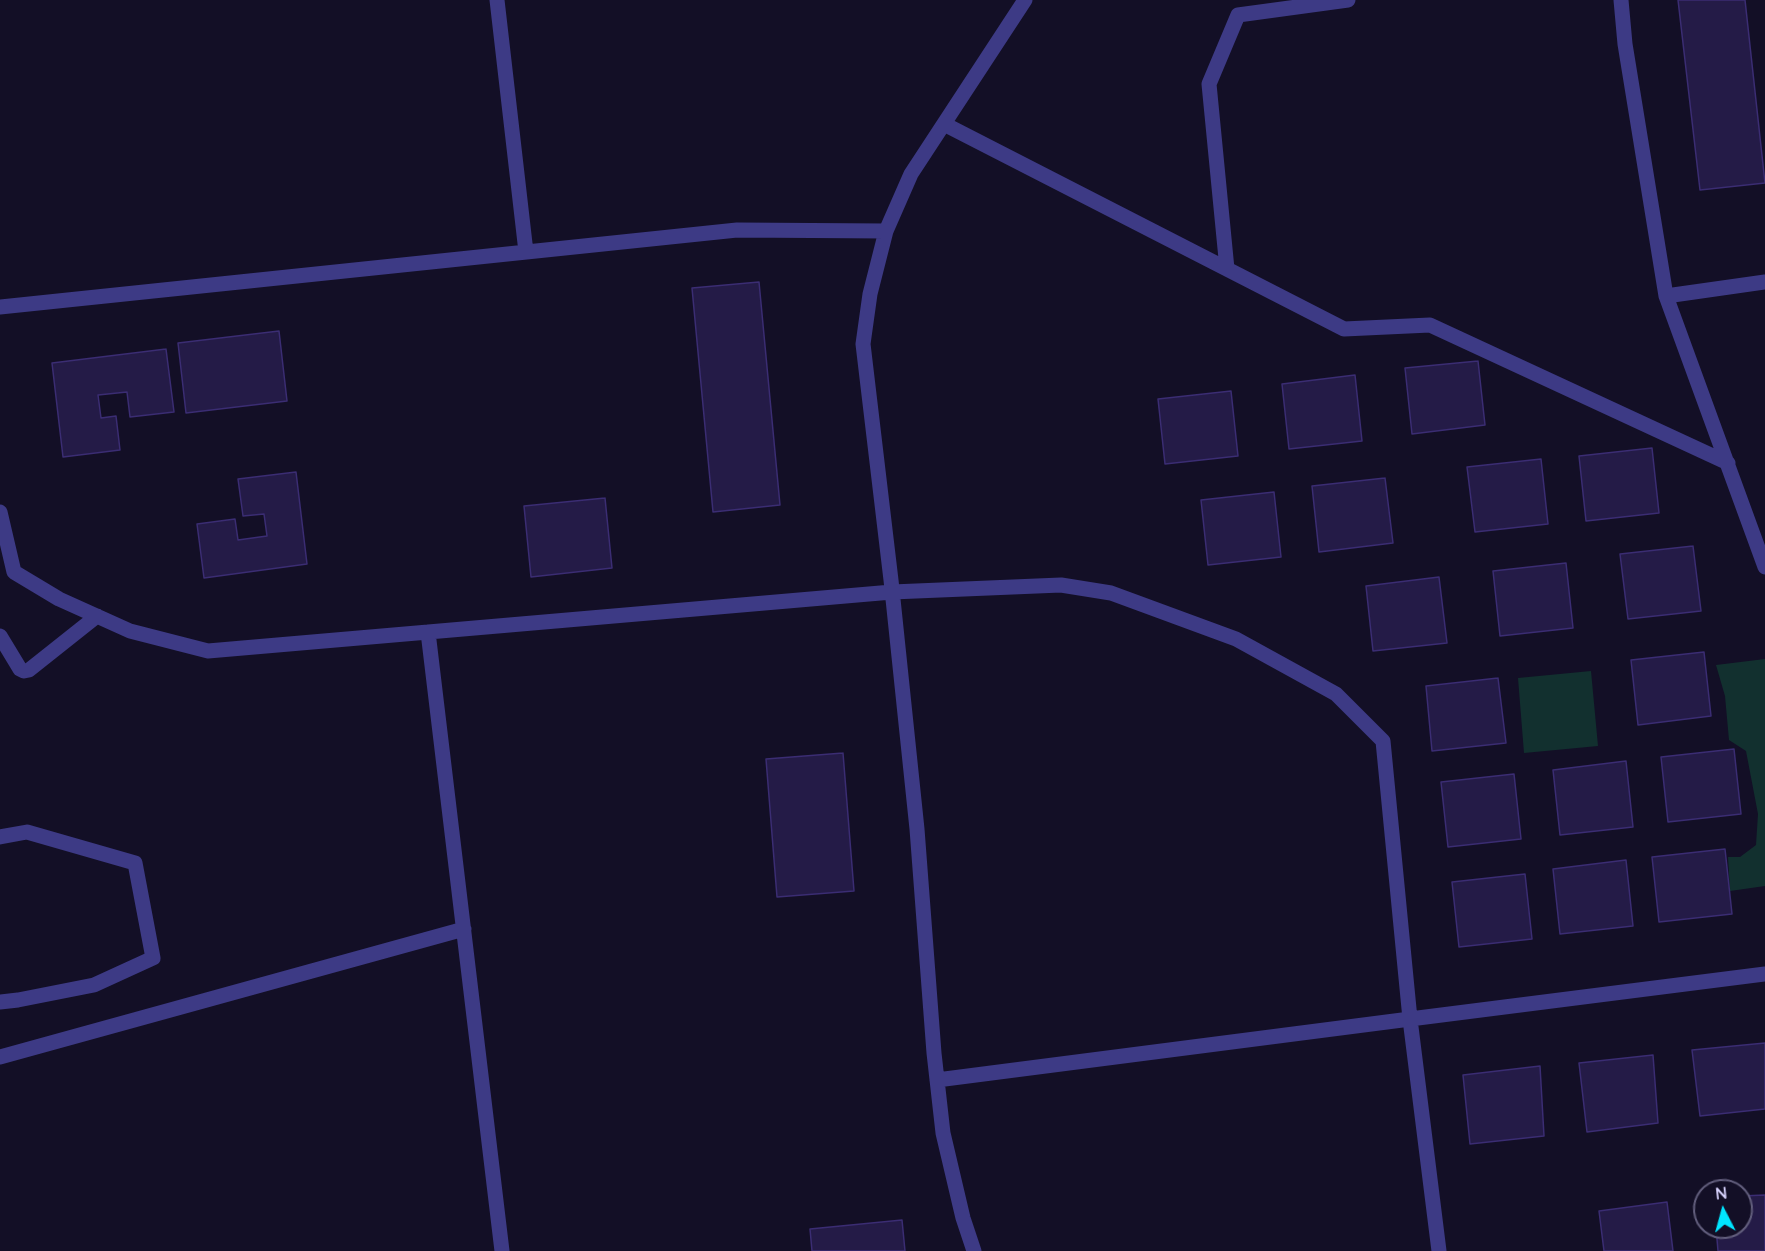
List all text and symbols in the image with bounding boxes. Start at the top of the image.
north arrow [1693,1179,1753,1239]
text: N [1714,1183,1728,1204]

